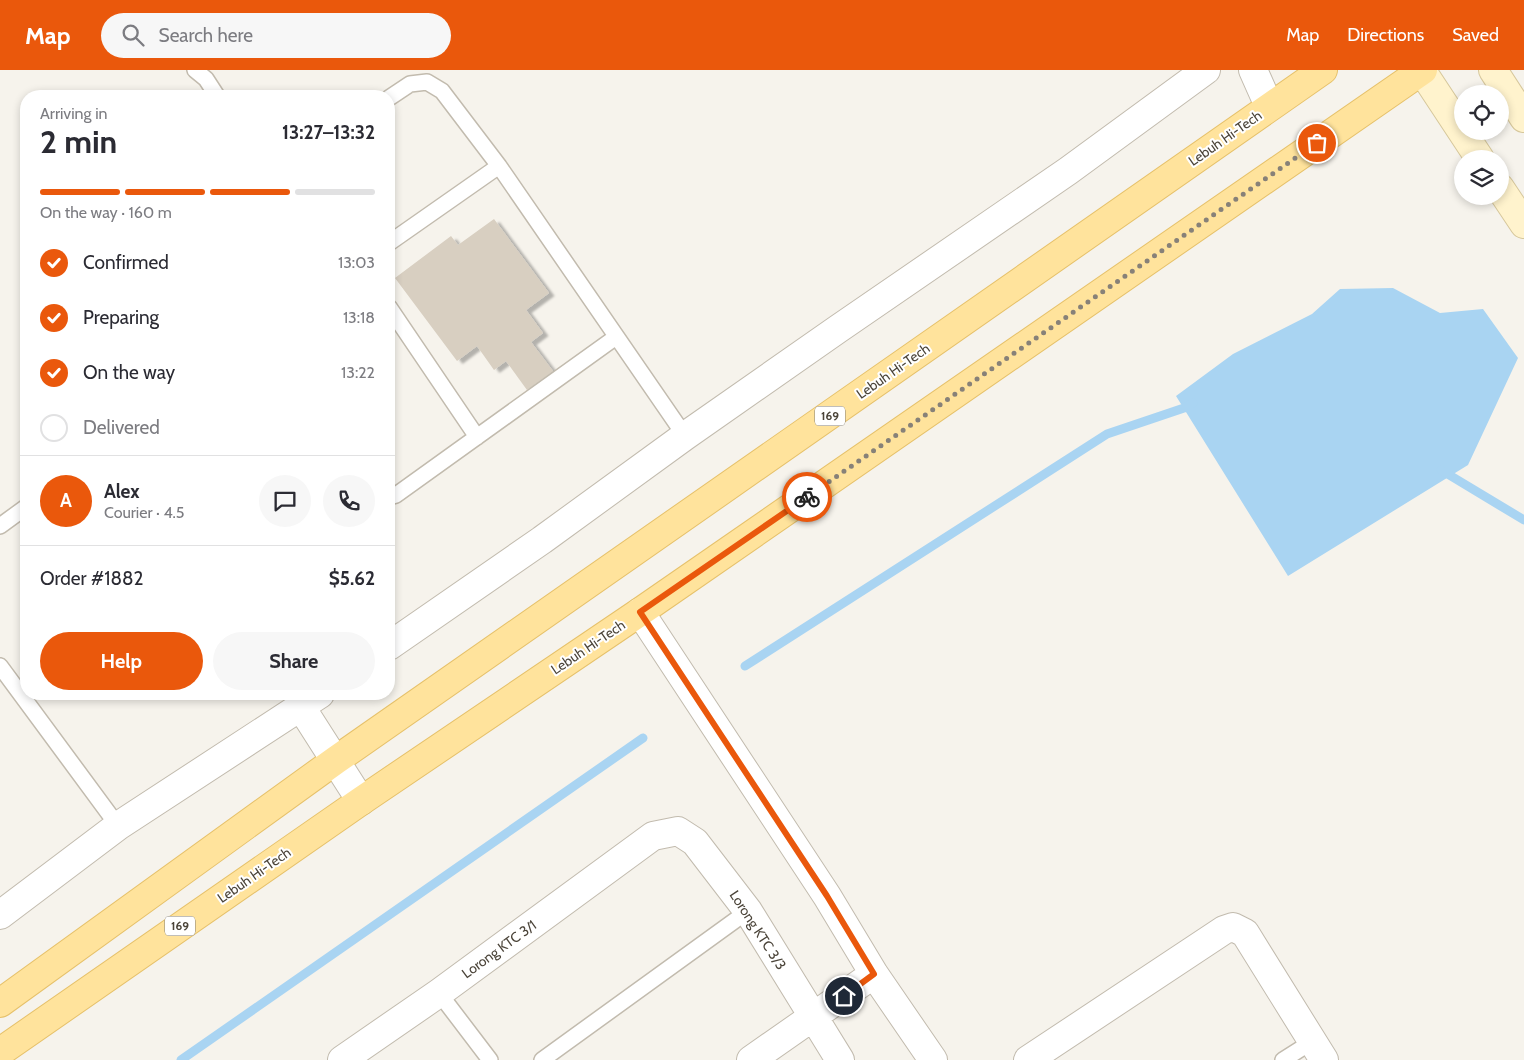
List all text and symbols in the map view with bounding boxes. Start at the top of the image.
search box [101,13,451,58]
text: Map [25,21,71,50]
icon: search [119,21,147,49]
text: Search here [159,24,253,47]
text: Map [1286,24,1319,46]
text: Directions [1347,24,1424,46]
text: Saved [1452,24,1499,46]
map controls [1454,85,1509,205]
button: locate [1454,85,1509,140]
text: Arriving in [40,104,107,123]
street label: Lebuh Hi-Tech [1185,106,1265,170]
text: 13:27–13:32 [282,121,375,144]
text: 2 min [40,122,117,161]
pin [1296,122,1338,164]
icon: bag [1303,129,1331,157]
button: layers [1454,150,1509,205]
text: On the way · 160 m [40,203,172,222]
icon: check [40,249,68,277]
text: Confirmed [83,251,169,274]
text: 13:03 [338,253,375,272]
icon: check [40,304,68,332]
text: Preparing [83,306,159,329]
text: 13:18 [343,308,375,327]
street label: Lebuh Hi-Tech [853,339,933,403]
icon: check [40,359,68,387]
text: On the way [83,361,175,384]
text: 13:22 [341,363,375,382]
road number: 169 [815,406,845,426]
text: Delivered [83,416,160,439]
courier [782,472,832,522]
button: chat [259,475,311,527]
button: phone [323,475,375,527]
text: Alex [104,480,140,503]
icon: bike [793,483,821,511]
text: A [60,489,72,512]
text: Courier · 4.5 [104,503,185,522]
text: Order #1882 [40,567,143,590]
text: $5.62 [329,567,375,590]
street label: Lebuh Hi-Tech [548,616,628,678]
button: Help [40,632,203,690]
button: Share [213,632,375,690]
street label: Lebuh Hi-Tech [214,843,294,907]
street label: Lorong KTC 3/3 [726,887,790,973]
road number: 169 [165,916,195,936]
street label: Lorong KTC 3/1 [458,916,540,982]
pin [823,975,865,1017]
icon: home [830,982,858,1010]

